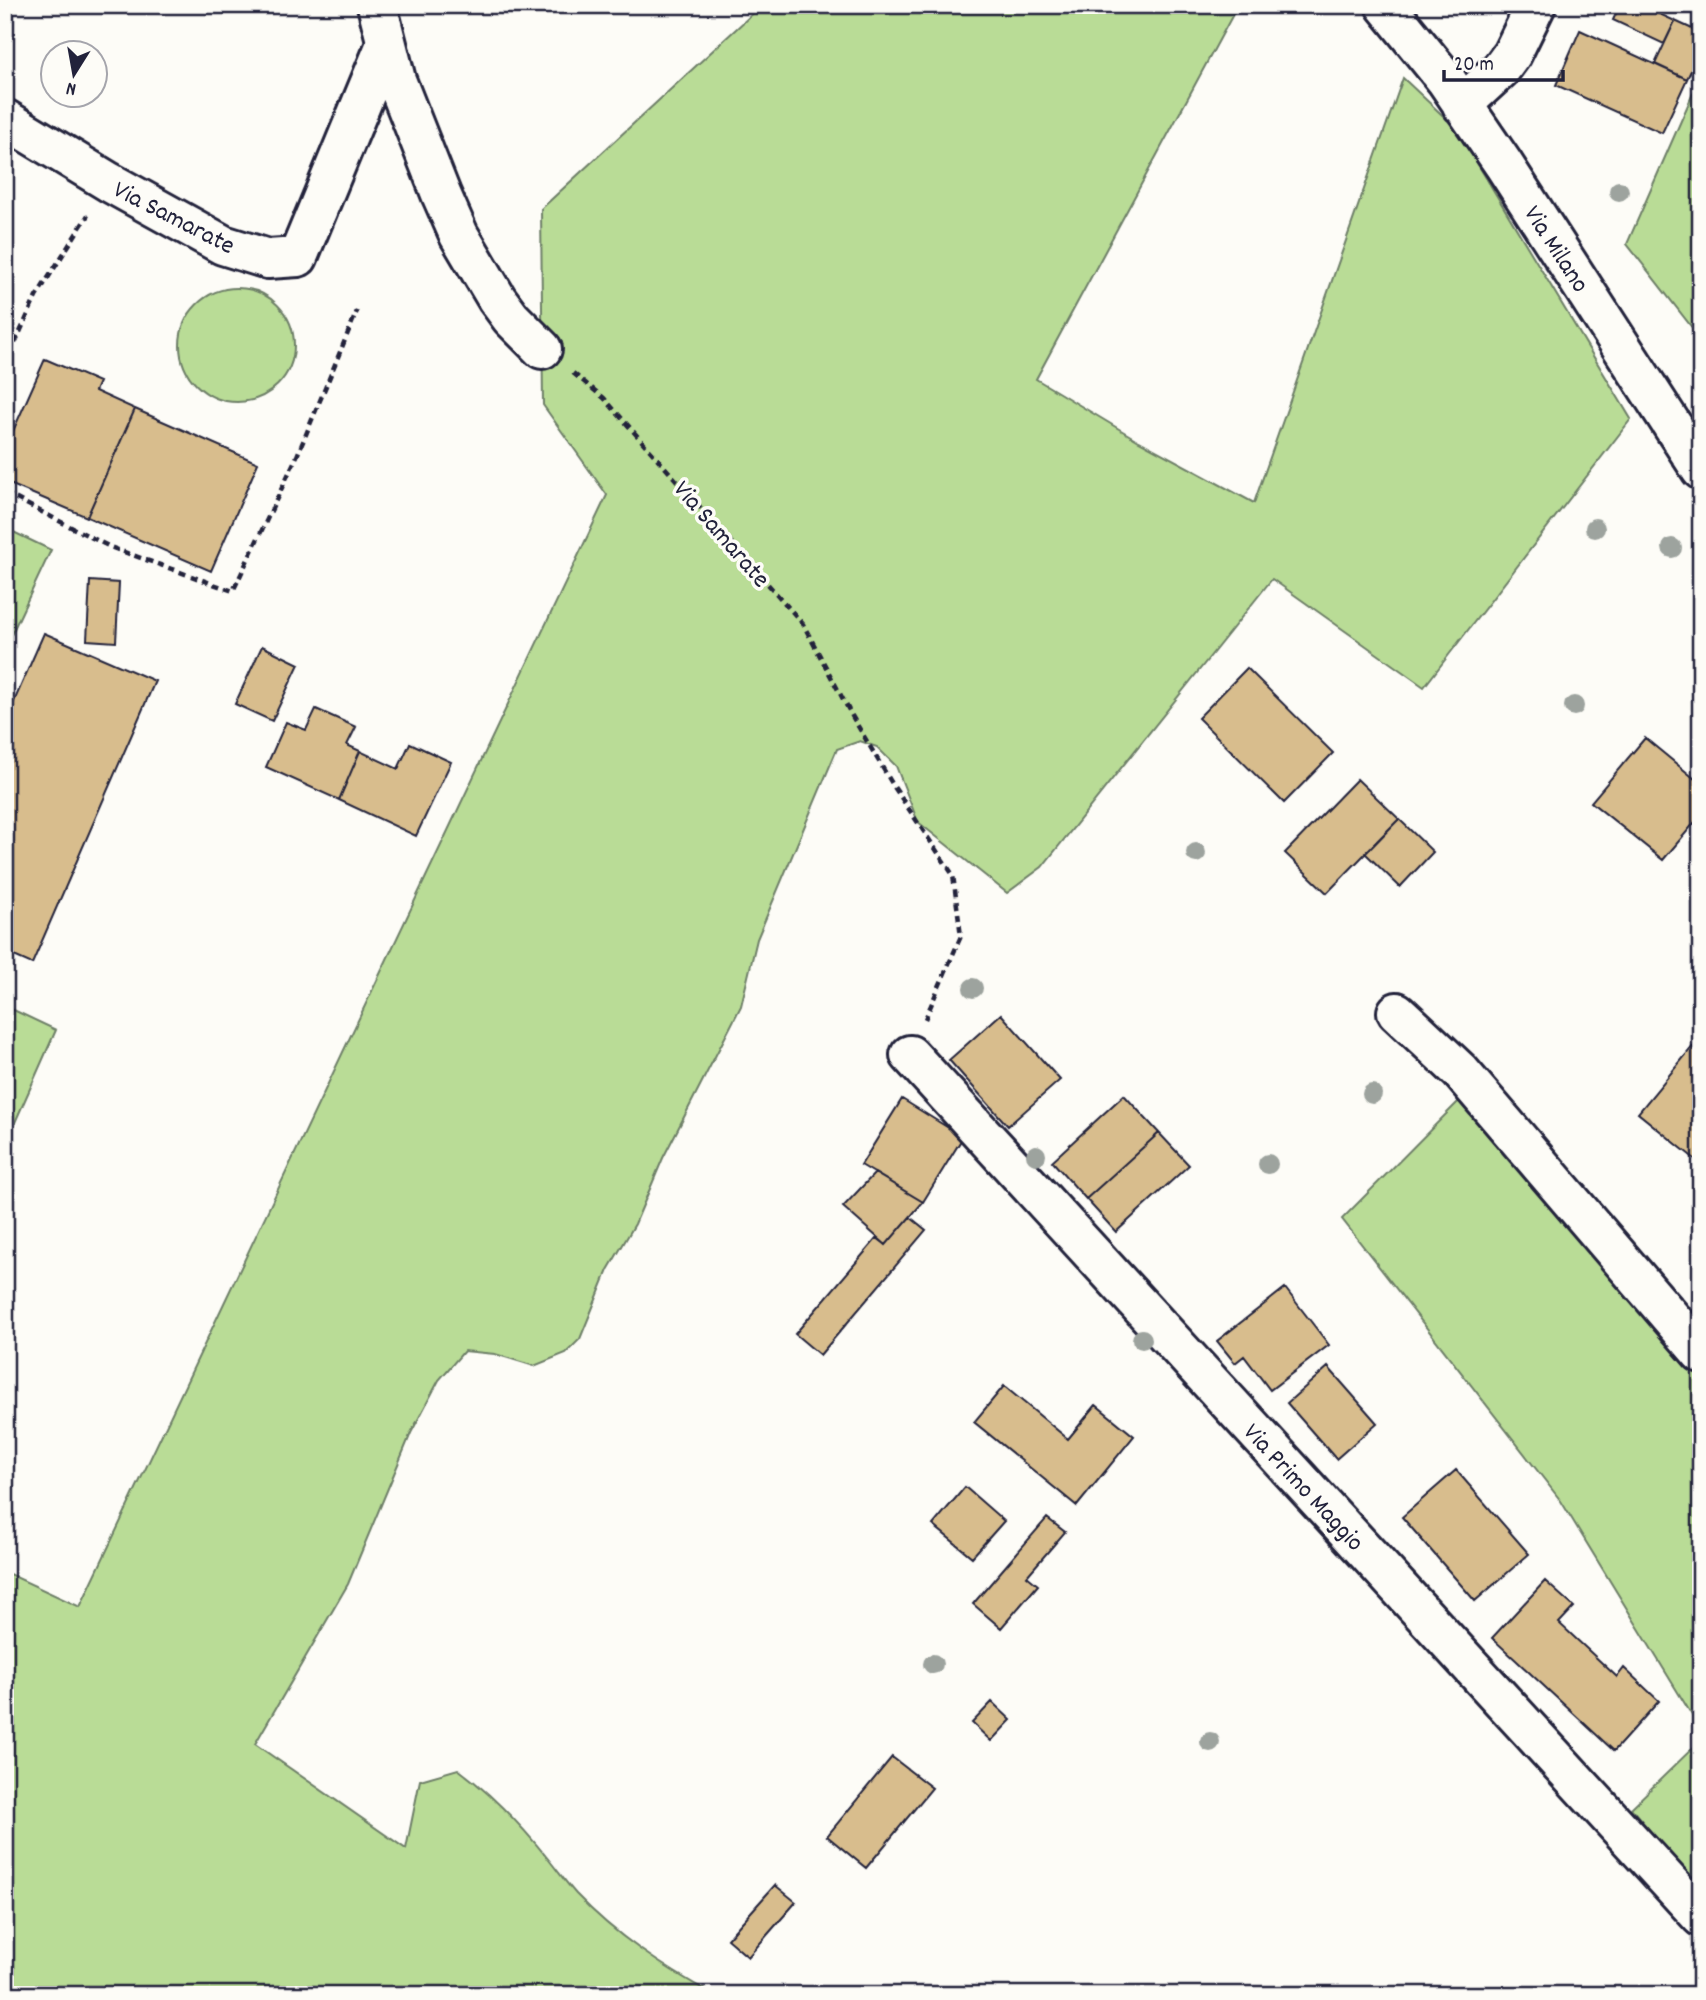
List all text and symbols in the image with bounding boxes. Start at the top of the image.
north arrow [38,38,108,108]
scale bar [1444,38,1562,82]
text: 20 m [1454,51,1494,81]
text: N [64,73,79,101]
street label: Via Samarate [106,173,241,266]
street label: Via Milano [1513,199,1597,301]
street label: Via Samarate [663,473,778,597]
street label: Via Primo Maggio [1233,1416,1372,1561]

